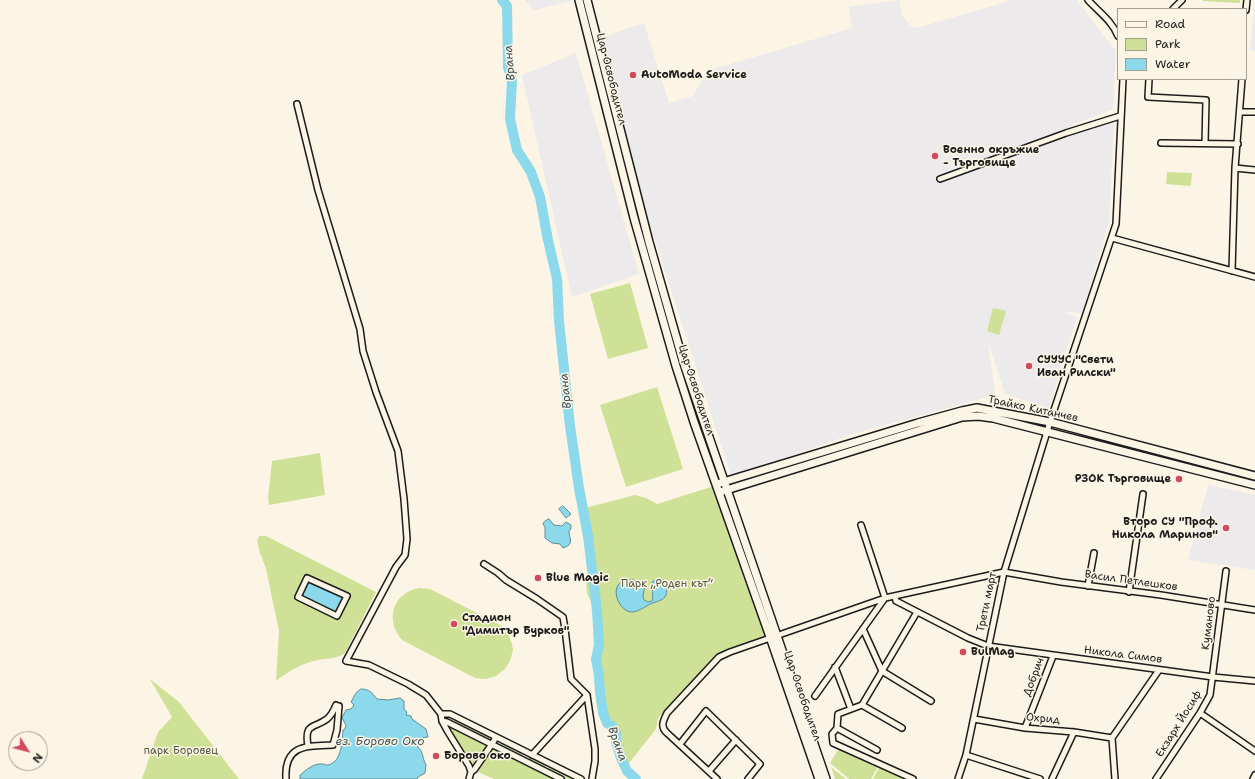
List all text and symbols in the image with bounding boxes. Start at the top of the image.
legend [1117,8,1247,80]
text: Road [1155,16,1185,32]
street label: Цар Освободител [593,32,629,126]
text: Park [1155,36,1181,52]
water label: Врана [501,45,519,81]
text: Water [1155,56,1190,72]
place label: AutoModa Service [641,68,747,82]
marker: AutoModa Service [628,70,638,80]
place label: Военно окръжие - Търговище [943,143,1039,169]
marker: Военно окръжие - Търговище [930,151,940,161]
street label: Цар Освободител [675,343,717,437]
place label: СУУУС "Свети Иван Рилски" [1037,353,1116,379]
marker: СУУУС "Свети Иван Рилски" [1024,361,1034,371]
water label: Врана [557,372,575,410]
street label: Трайко Китанчев [987,393,1079,425]
place label: РЗОК Търговище [1075,472,1171,486]
marker: РЗОК Търговище [1174,474,1184,484]
place label: Второ СУ "Проф. Никола Маринов" [1112,515,1218,541]
marker: Второ СУ "Проф. Никола Маринов" [1221,523,1231,533]
street label: Васил Петлешков [1084,568,1178,594]
place label: Blue Magic [546,571,609,585]
street label: Трети март [974,571,1000,633]
marker: Blue Magic [533,573,543,583]
park label: Парк „Роден кът“ [621,577,713,591]
street label: Куманово [1199,595,1219,651]
place label: Стадион "Димитър Бурков" [462,611,569,637]
marker: Стадион "Димитър Бурков" [449,619,459,629]
street label: Никола Симов [1083,644,1163,666]
place label: BulMag [971,645,1014,659]
marker: BulMag [958,647,968,657]
street label: Цар Освободител [780,649,824,743]
street label: Добрич [1021,656,1047,698]
street label: Екзарх Йосиф [1153,688,1205,760]
street label: Охрид [1025,711,1061,727]
water label: Врана [604,725,630,763]
north arrow [8,731,48,771]
water label: ез. Борово Око [336,735,424,749]
park label: парк Боровец [144,744,218,758]
place label: Борово око [444,749,511,763]
text: N [29,750,46,766]
marker: Борово око [431,751,441,761]

